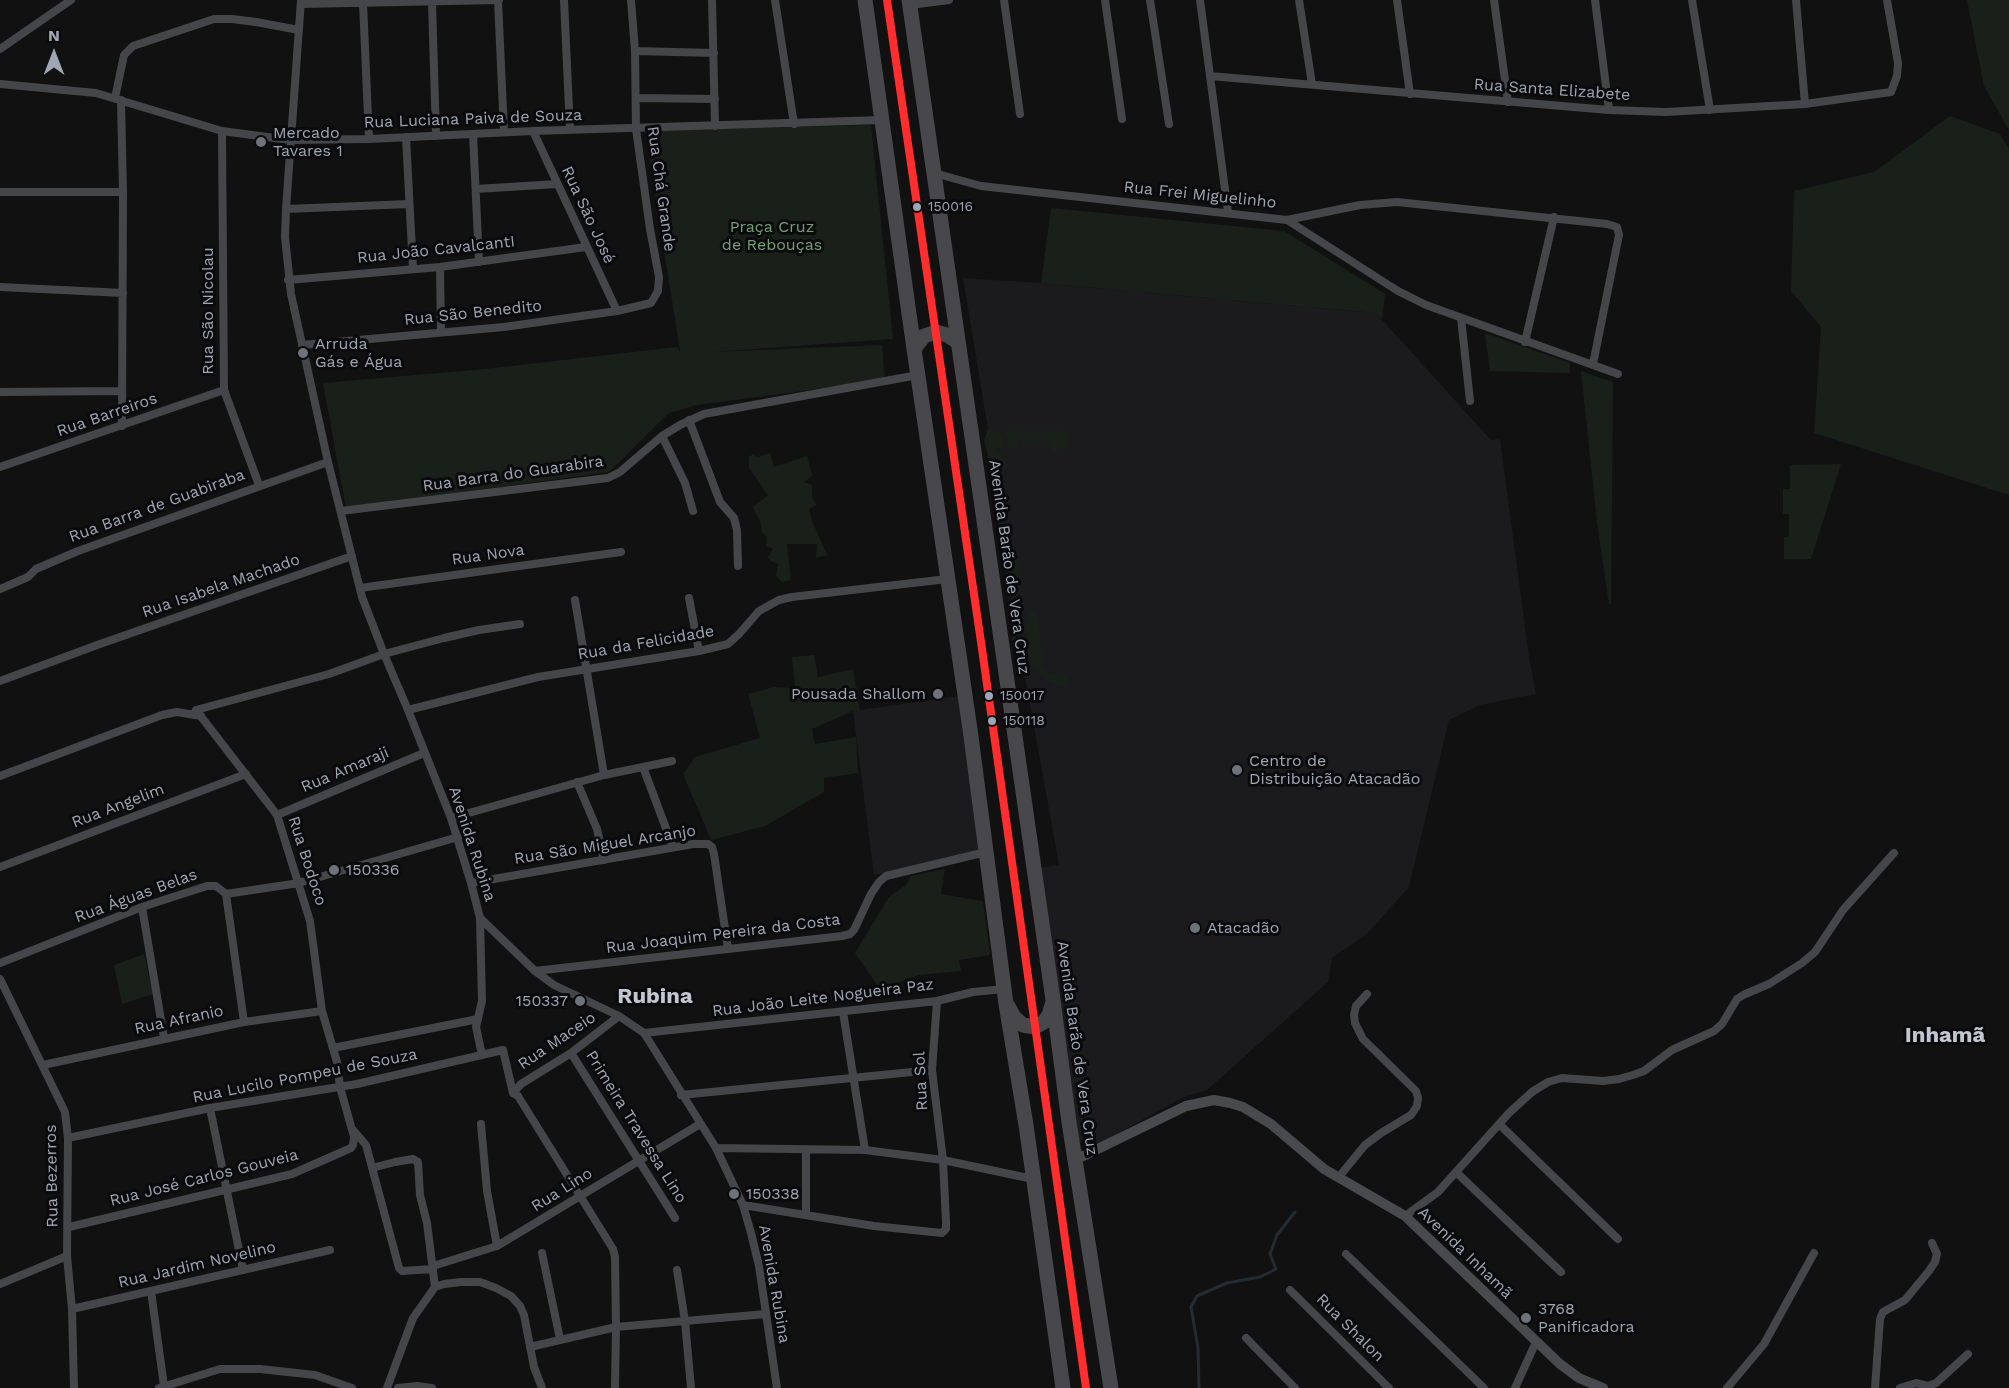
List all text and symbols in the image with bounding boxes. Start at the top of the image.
north arrow [24,24,84,84]
text: N [48,26,60,45]
street label: Rua Santa Elizabete [1473,75,1631,105]
street label: Rua Luciana Paiva de Souza [363,106,583,132]
place label: Mercado Tavares 1 [273,123,343,161]
street label: Rua Chá Grande [643,125,679,253]
marker: Mercado Tavares 1 [254,135,268,149]
street label: Rua São José [557,163,619,267]
street label: Rua Frei Miguelinho [1123,177,1277,213]
place label: 150016 [928,199,973,215]
marker: 150016 [911,201,923,213]
park label: Praça Cruz de Rebouças [722,217,822,255]
street label: Rua João CavalcantI [356,232,516,268]
street label: Rua São Nicolau [198,247,218,375]
street label: Rua São Benedito [403,296,543,330]
place label: Arruda Gás e Água [315,334,402,372]
marker: Arruda Gás e Água [296,346,310,360]
street label: Rua Barreiros [54,389,160,441]
street label: Rua Barra do Guarabira [421,452,605,496]
street label: Avenida Barão de Vera Cruz [984,458,1034,676]
street label: Rua Barra de Guabiraba [66,465,248,547]
street label: Rua Nova [450,540,526,570]
street label: Rua Isabela Machado [140,550,302,622]
street label: Rua da Felicidade [576,622,716,664]
place label: Pousada Shallom [791,684,926,704]
marker: Pousada Shallom [931,687,945,701]
place label: 150017 [1000,688,1044,704]
marker: 150017 [983,690,995,702]
place label: 150118 [1003,713,1045,729]
marker: 150118 [986,715,998,727]
street label: Rua Amaraji [298,743,392,797]
place label: Centro de Distribuição Atacadão [1249,751,1420,789]
marker: Centro de Distribuição Atacadão [1230,763,1244,777]
street label: Rua Angelim [69,780,167,832]
street label: Avenida Rubina [444,784,500,904]
street label: Rua Bodoco [283,814,331,908]
street label: Rua São Miguel Arcanjo [513,821,697,869]
place label: 150336 [346,860,400,880]
marker: 150336 [327,863,341,877]
street label: Rua Águas Belas [72,865,200,927]
street label: Rua Joaquim Pereira da Costa [605,910,841,958]
place label: Atacadão [1207,918,1279,938]
marker: Atacadão [1188,921,1202,935]
street label: Avenida Barão de Vera Cruz [1052,939,1102,1157]
street label: Rua João Leite Nogueira Paz [711,975,935,1021]
district label: Rubina [617,984,693,1010]
place label: 150337 [516,991,568,1011]
marker: 150337 [573,994,587,1008]
street label: Rua Afranio [133,1001,225,1039]
street label: Rua Maceio [515,1008,599,1074]
district label: Inhamã [1905,1023,1985,1049]
street label: Rua Lucilo Pompeu de Souza [191,1045,419,1107]
street label: Primeira Travessa Lino [581,1047,691,1207]
street label: Rua Sol [910,1051,932,1111]
street label: Rua Bezerros [42,1124,62,1228]
street label: Rua José Carlos Gouveia [108,1145,300,1211]
street label: Rua Lino [528,1164,596,1216]
place label: 150338 [746,1184,800,1204]
marker: 150338 [727,1187,741,1201]
street label: Avenida Inhamã [1414,1203,1516,1303]
street label: Avenida Rubina [754,1223,794,1345]
street label: Rua Jardim Novelino [116,1237,278,1293]
street label: Rua Shalon [1312,1290,1388,1366]
place label: 3768 Panificadora [1538,1299,1635,1337]
marker: 3768 Panificadora [1519,1311,1533,1325]

